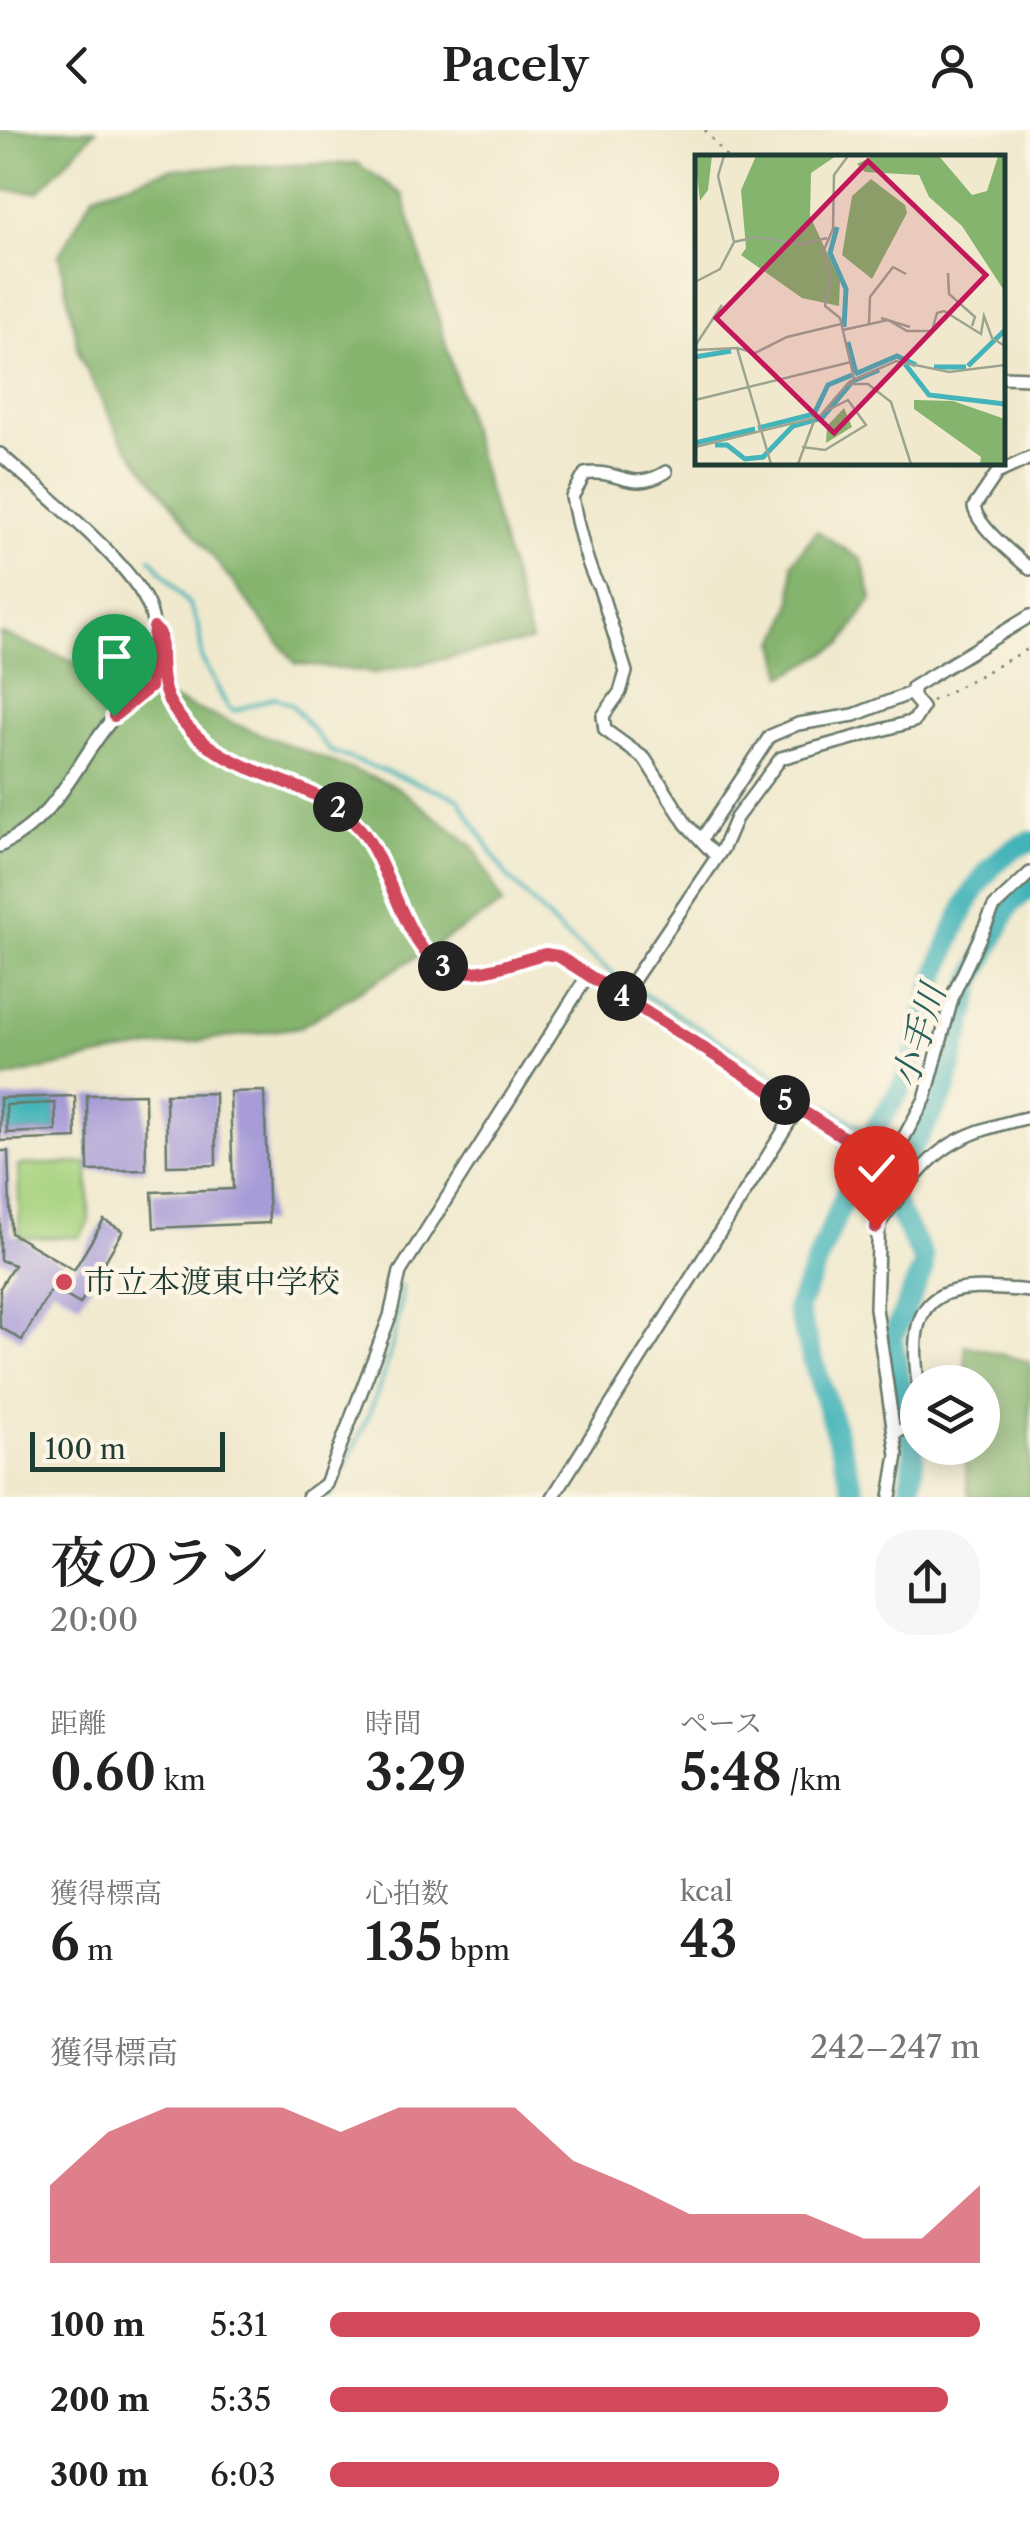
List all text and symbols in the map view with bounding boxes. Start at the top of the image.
text: Pacely [441,37,589,93]
icon: back [50,38,105,93]
icon: person [925,38,980,93]
inset map [695,155,1005,465]
pin [72,614,157,717]
icon: arrive [87,629,142,684]
pin: 2 [313,782,363,832]
text: 2 [330,790,346,824]
pin: 3 [418,941,468,991]
text: 3 [435,949,451,983]
pin: 4 [597,971,647,1021]
water label: 小手川 [883,976,956,1092]
text: 4 [614,979,630,1013]
pin: 5 [760,1075,810,1125]
text: 5 [777,1083,793,1117]
pin [834,1126,919,1229]
icon: check [849,1141,904,1196]
place label: 市立本渡東中学校 [84,1262,340,1301]
marker: 市立本渡東中学校 [53,1271,75,1293]
map controls [900,1365,1000,1465]
button: layers [900,1365,1000,1465]
scale bar [30,1427,225,1472]
text: 100 m [45,1432,126,1466]
text: 夜のラン [50,1529,270,1596]
button: share [875,1530,980,1635]
text: 20:00 [50,1600,138,1639]
text: 距離 [50,1706,106,1740]
text: 時間 [365,1706,421,1740]
text: ペース [680,1706,763,1740]
text: 0.60 [50,1741,156,1803]
text: 3:29 [365,1741,467,1803]
text: 5:48 [680,1741,782,1803]
text: km [156,1763,206,1797]
text: /km [782,1763,842,1797]
text: kcal [680,1874,733,1908]
text: 獲得標高 [50,1876,162,1910]
text: 心拍数 [365,1876,449,1910]
text: 43 [680,1908,737,1970]
text: 6 [50,1911,80,1973]
text: 135 [365,1911,442,1973]
text: m [80,1933,113,1967]
text: bpm [442,1933,510,1967]
text: 242–247 m [810,2027,980,2066]
text: 獲得標高 [50,2033,178,2072]
text: 100 m [50,2305,145,2344]
text: 5:31 [210,2305,267,2344]
text: 200 m [50,2380,150,2419]
text: 5:35 [210,2380,271,2419]
text: 300 m [50,2455,149,2494]
text: 6:03 [210,2455,276,2494]

